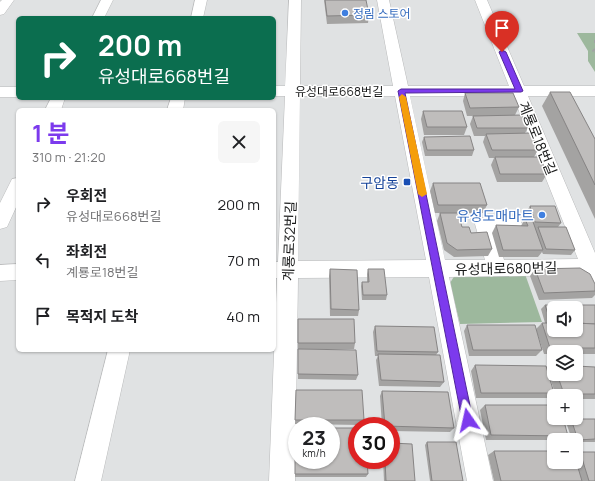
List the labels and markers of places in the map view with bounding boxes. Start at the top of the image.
place label: 정림 스토어 [353,5,411,22]
marker: 정림 스토어 [340,8,350,18]
pin [485,11,519,52]
place label: 구암동 [360,173,399,192]
marker: 구암동 [402,177,412,187]
place label: 유성도매마트 [457,206,534,225]
marker: 유성도매마트 [537,210,547,220]

